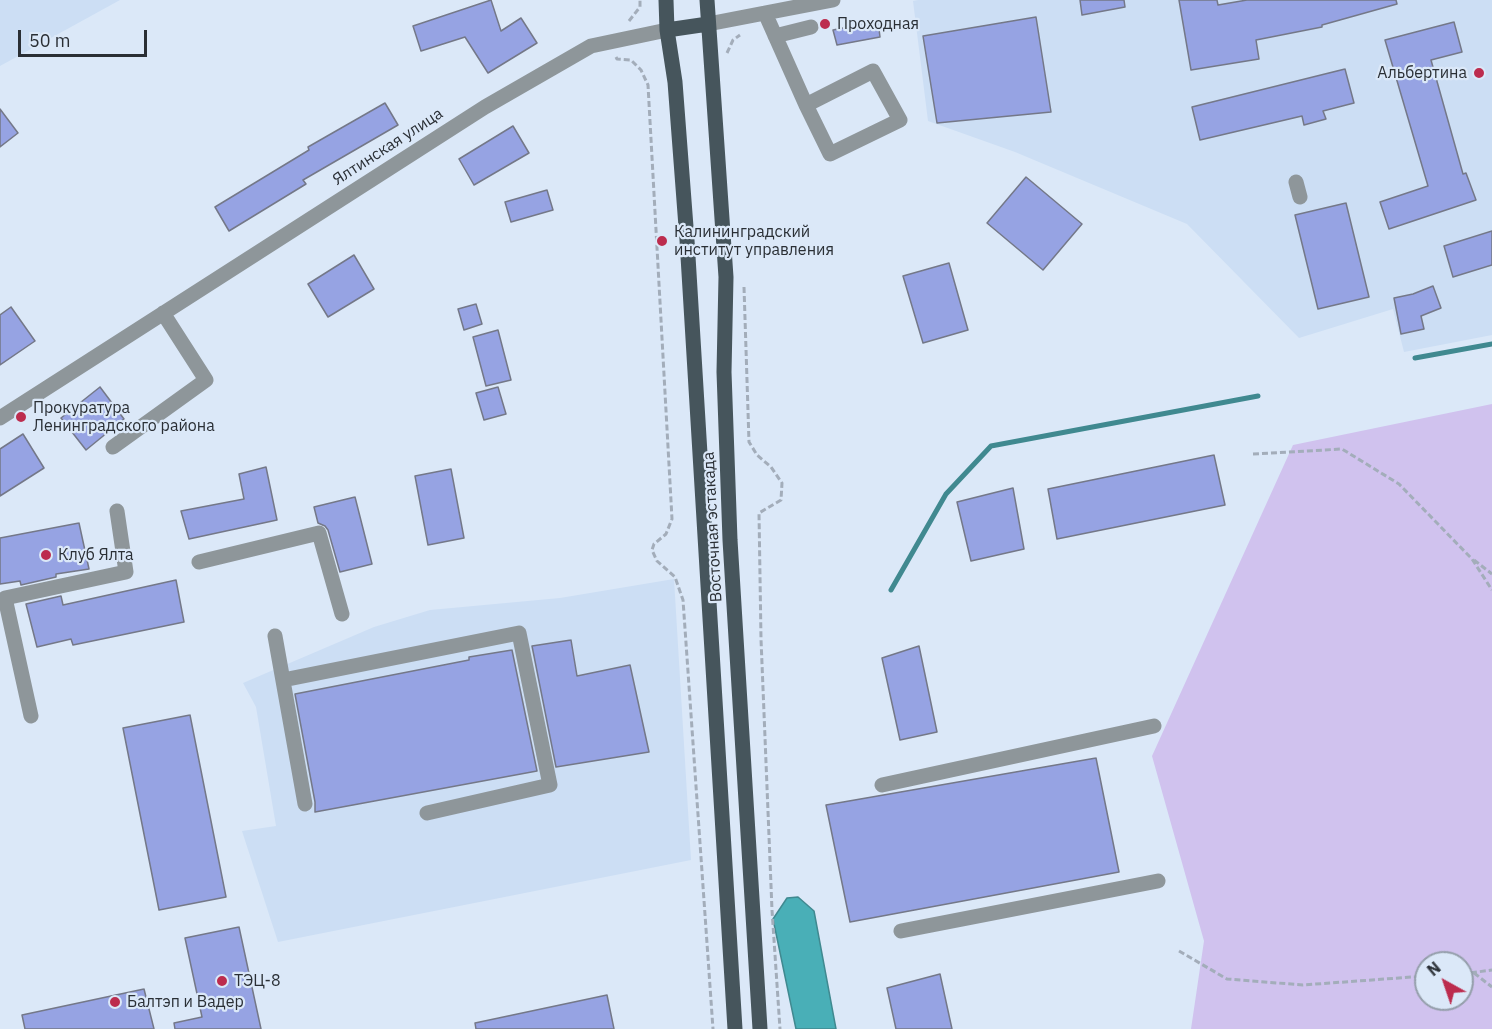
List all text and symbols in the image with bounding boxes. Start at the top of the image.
place label: Проходная [837,14,919,34]
marker: Проходная [818,17,832,31]
scale bar [21,18,150,56]
text: 50 m [29,29,71,52]
place label: Альбертина [1377,63,1467,83]
marker: Альбертина [1472,66,1486,80]
street label: Ялтинская улица [329,104,447,190]
place label: Калининградский институт управления [674,222,834,260]
marker: Калининградский институт управления [655,234,669,248]
place label: Прокуратура Ленинградского района [33,398,215,436]
marker: Прокуратура Ленинградского района [14,410,28,424]
street label: Восточная эстакада [699,451,727,603]
place label: Клуб Ялта [58,545,134,565]
marker: Клуб Ялта [39,548,53,562]
north arrow [1414,951,1474,1011]
text: N [1423,957,1445,980]
place label: ТЭЦ-8 [234,971,281,991]
marker: ТЭЦ-8 [215,974,229,988]
place label: Балтэп и Вадер [127,992,244,1012]
marker: Балтэп и Вадер [108,995,122,1009]

